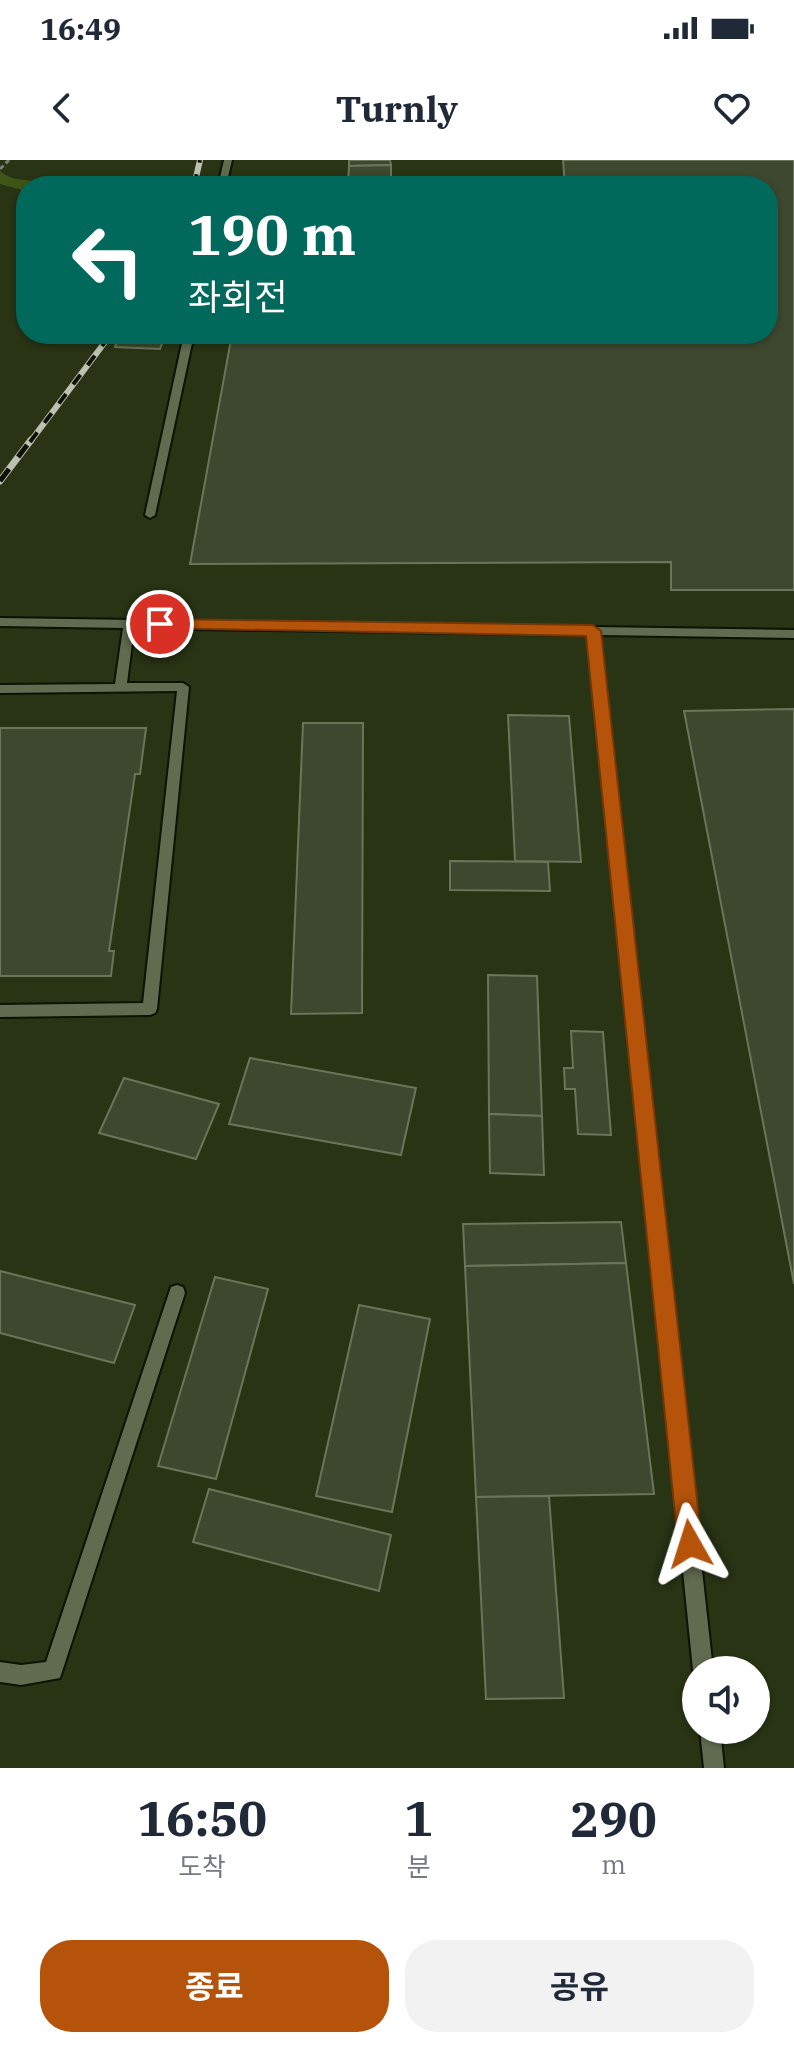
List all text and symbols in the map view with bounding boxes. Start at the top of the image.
text: 16:49 [40,9,121,48]
text: Turnly [336,85,458,132]
icon: back [40,86,84,130]
icon: heart [710,86,754,130]
text: 190 m [188,198,356,270]
icon: left [56,208,160,312]
text: 좌회전 [188,273,287,320]
pin [126,590,194,658]
icon: arrive [138,602,182,646]
position arrow [648,1502,732,1586]
map controls [682,1656,770,1744]
button: sound [682,1656,770,1744]
text: 16:50 [137,1787,267,1849]
text: 1 [404,1787,433,1849]
text: 290 [570,1788,657,1850]
text: m [601,1847,626,1881]
text: 도착 [178,1849,226,1883]
text: 분 [407,1849,431,1883]
button: 종료 [40,1940,389,2032]
button: 공유 [405,1940,754,2032]

